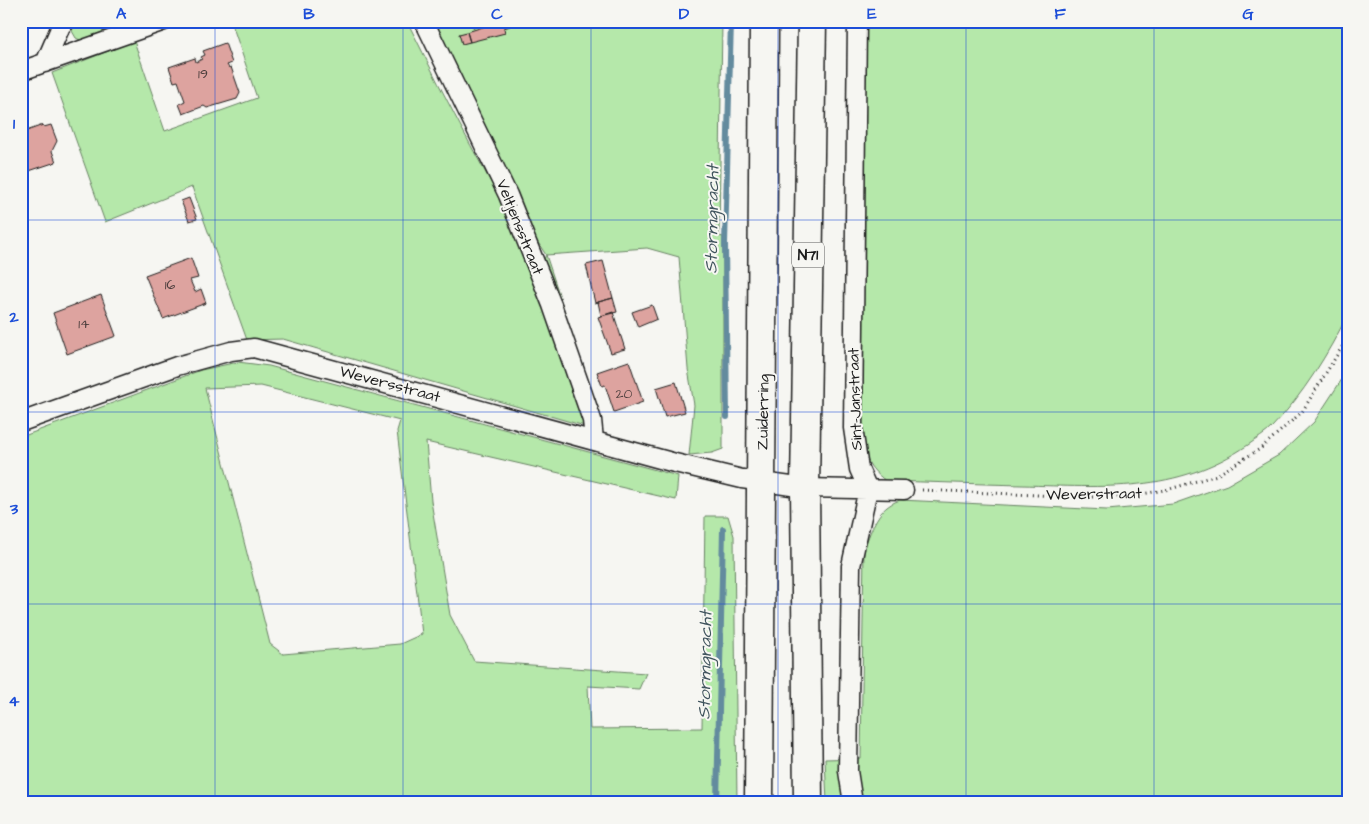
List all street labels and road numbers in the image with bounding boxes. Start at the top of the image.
street label: Veltjensstraat [491,176,549,279]
road number: N71 [792,242,824,268]
street label: Sint-Janstraat [842,347,868,451]
street label: Weversstraat [337,360,443,408]
street label: Zuiderring [751,374,776,450]
street label: Weverstraat [1046,482,1142,506]

